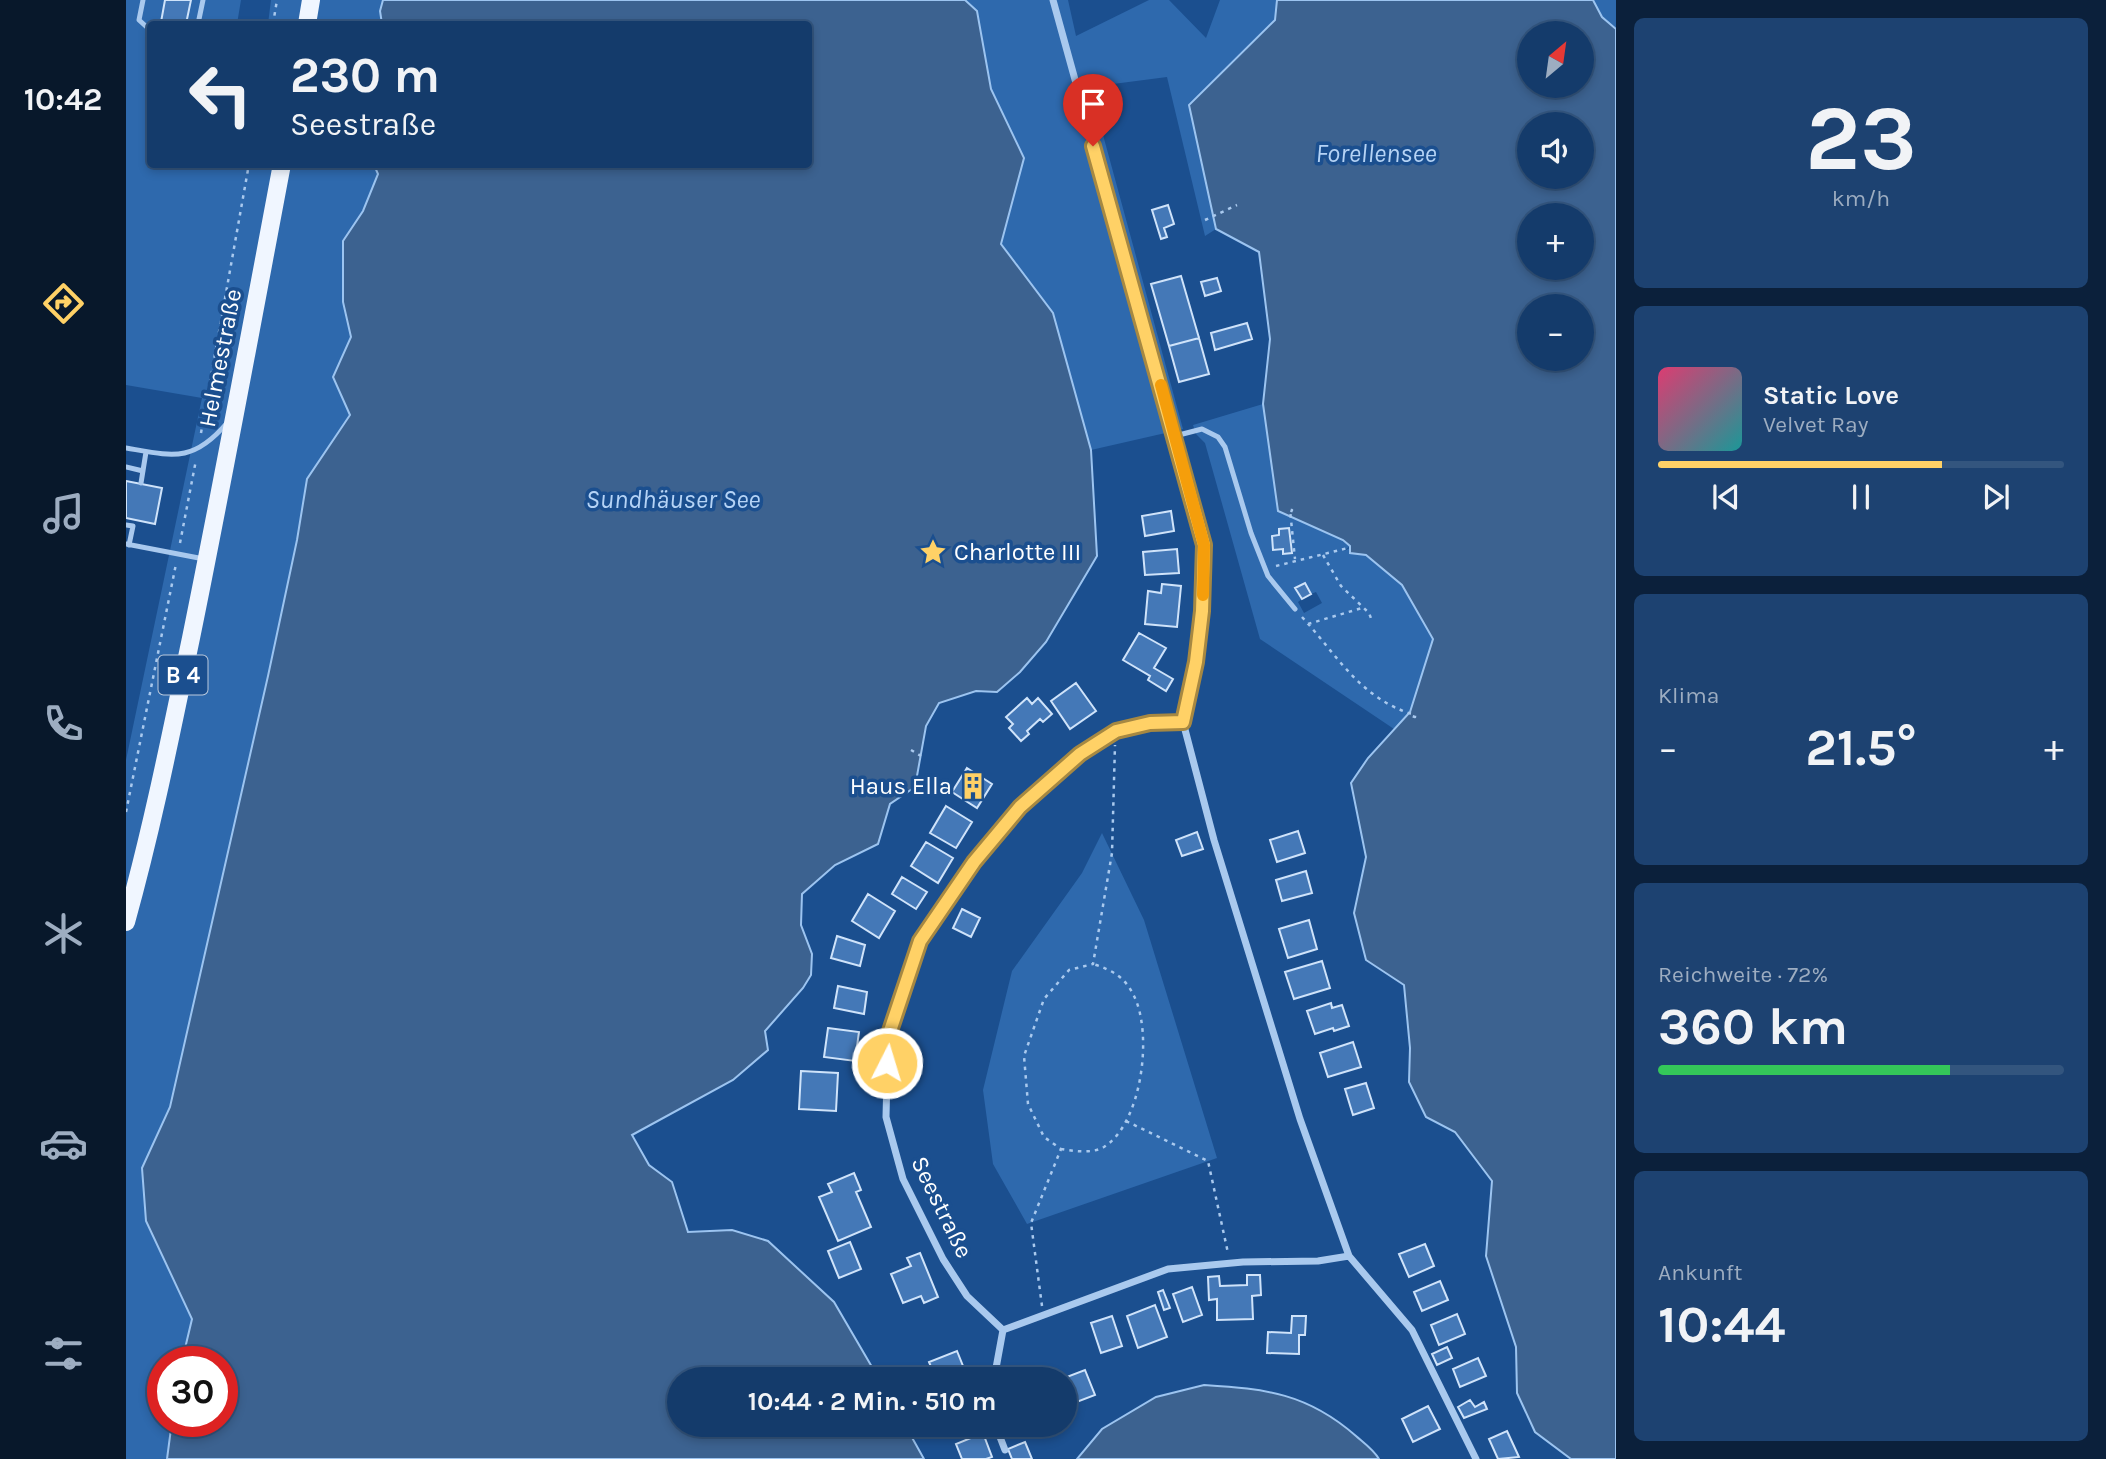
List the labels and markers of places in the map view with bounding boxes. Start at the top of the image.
pin [1063,74,1123,146]
place icon: Charlotte III [918,537,948,567]
place label: Charlotte III [954,538,1081,566]
building icon: Haus Ella [958,771,988,801]
place label: Haus Ella [850,772,952,800]

